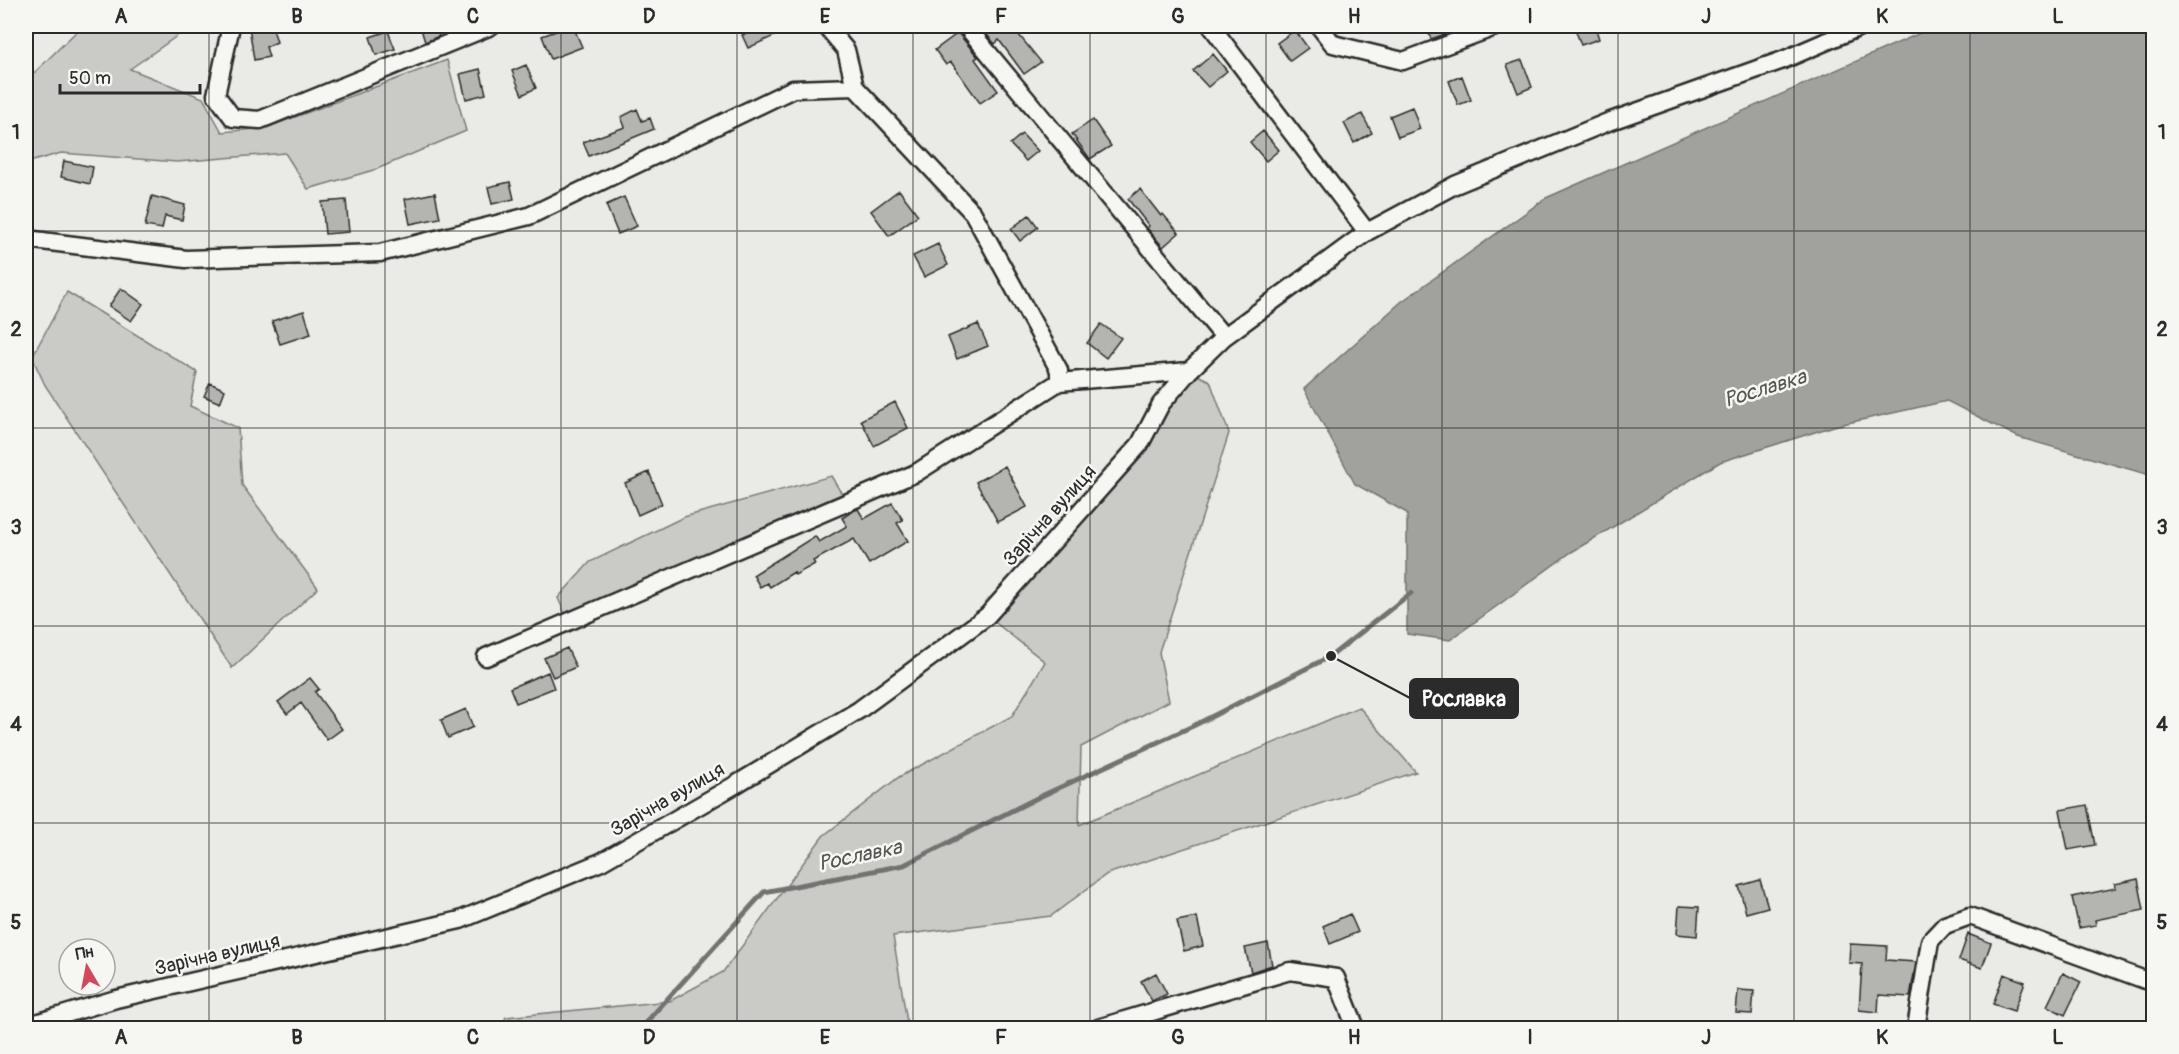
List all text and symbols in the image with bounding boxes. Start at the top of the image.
text: A [115,4,128,29]
text: B [291,4,303,29]
text: C [467,4,479,29]
text: D [643,4,656,29]
text: E [820,4,831,29]
text: F [995,4,1007,29]
text: G [1171,4,1185,29]
text: H [1348,4,1361,29]
text: I [1527,4,1533,29]
text: J [1701,4,1711,29]
text: K [1876,4,1888,29]
text: L [2052,4,2064,29]
scale bar [60,57,200,95]
text: 50 m [69,67,111,90]
text: 1 [12,120,20,145]
text: 1 [2158,120,2166,145]
text: 2 [10,317,22,342]
text: 2 [2156,317,2168,342]
water label: Рославка [1721,363,1810,414]
street label: Зарічна вулиця [997,459,1101,571]
text: 3 [10,515,22,540]
text: 3 [2156,515,2168,540]
callout: Рославка [1410,679,1518,718]
text: Рославка [1422,686,1506,713]
text: 4 [10,712,22,737]
text: 4 [2156,712,2168,737]
street label: Зарічна вулиця [606,757,729,842]
water label: Рославка [816,833,905,877]
text: 5 [11,910,22,935]
text: 5 [2157,910,2168,935]
street label: Зарічна вулиця [152,928,282,981]
north arrow [57,937,117,997]
text: Пн [74,942,95,965]
text: A [115,1025,128,1050]
text: B [291,1025,303,1050]
text: C [467,1025,479,1050]
text: D [643,1025,656,1050]
text: E [820,1025,831,1050]
text: F [995,1025,1007,1050]
text: G [1171,1025,1185,1050]
text: H [1348,1025,1361,1050]
text: I [1527,1025,1533,1050]
text: J [1701,1025,1711,1050]
text: K [1876,1025,1888,1050]
text: L [2052,1025,2064,1050]

